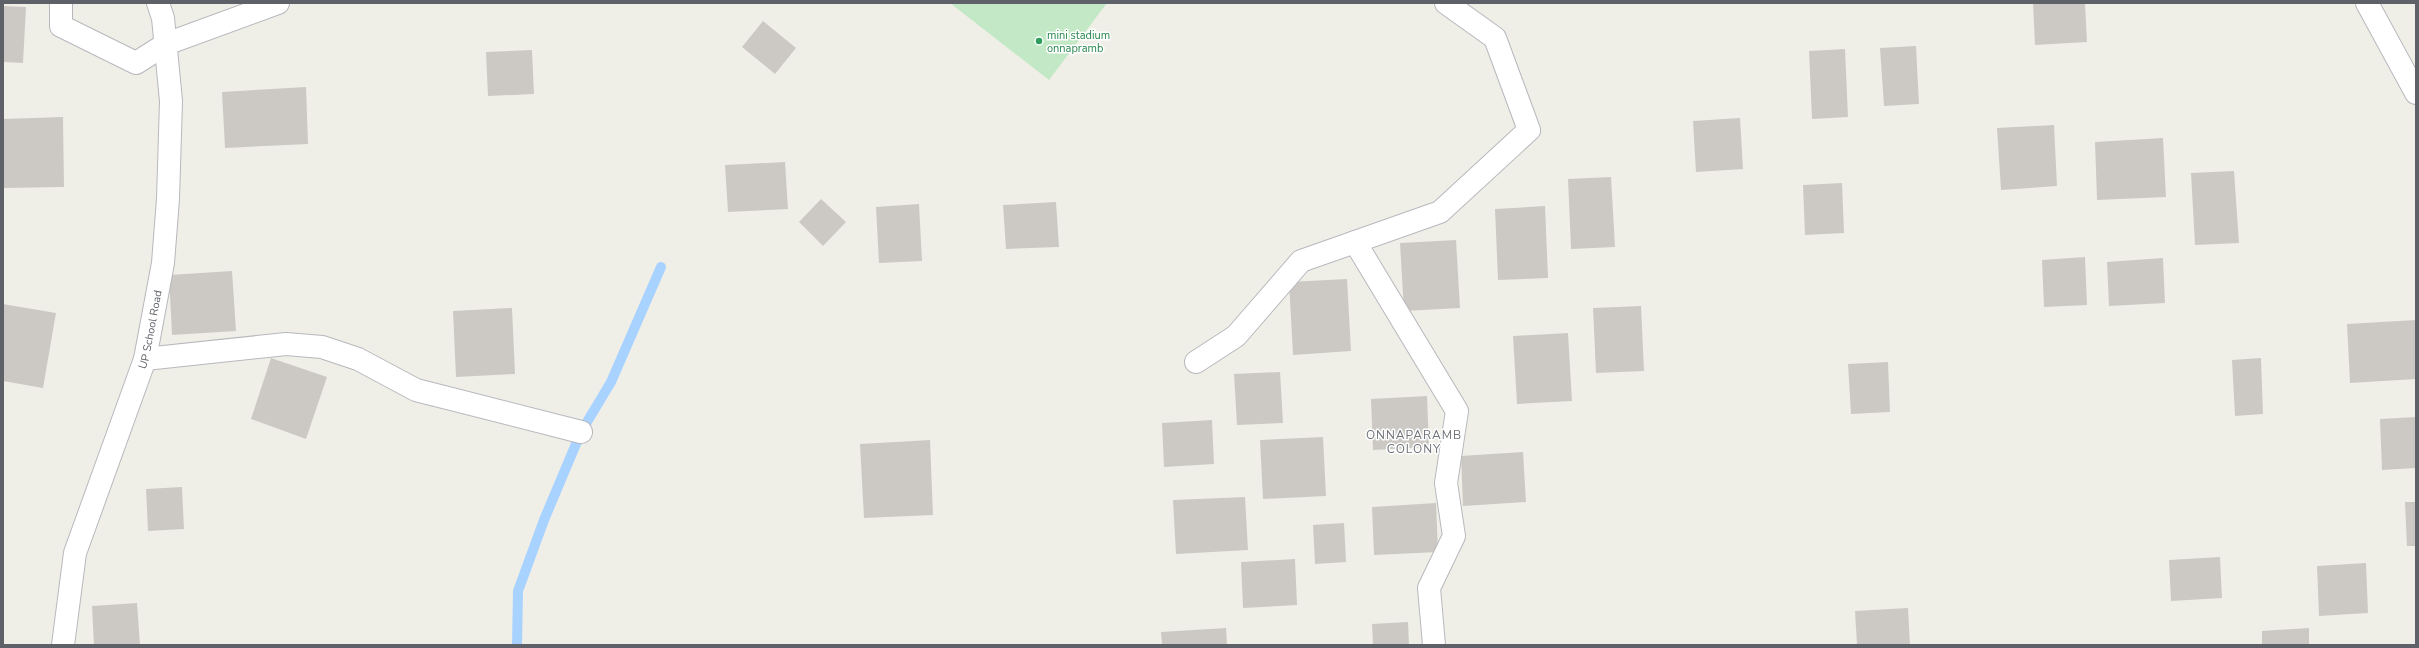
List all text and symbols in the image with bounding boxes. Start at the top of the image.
place label: mini stadium onnapramb [1047,28,1110,56]
marker: mini stadium onnapramb [1034,36,1044,46]
street label: UP School Road [135,289,165,371]
district label: ONNAPARAMB COLONY [1366,427,1462,457]

